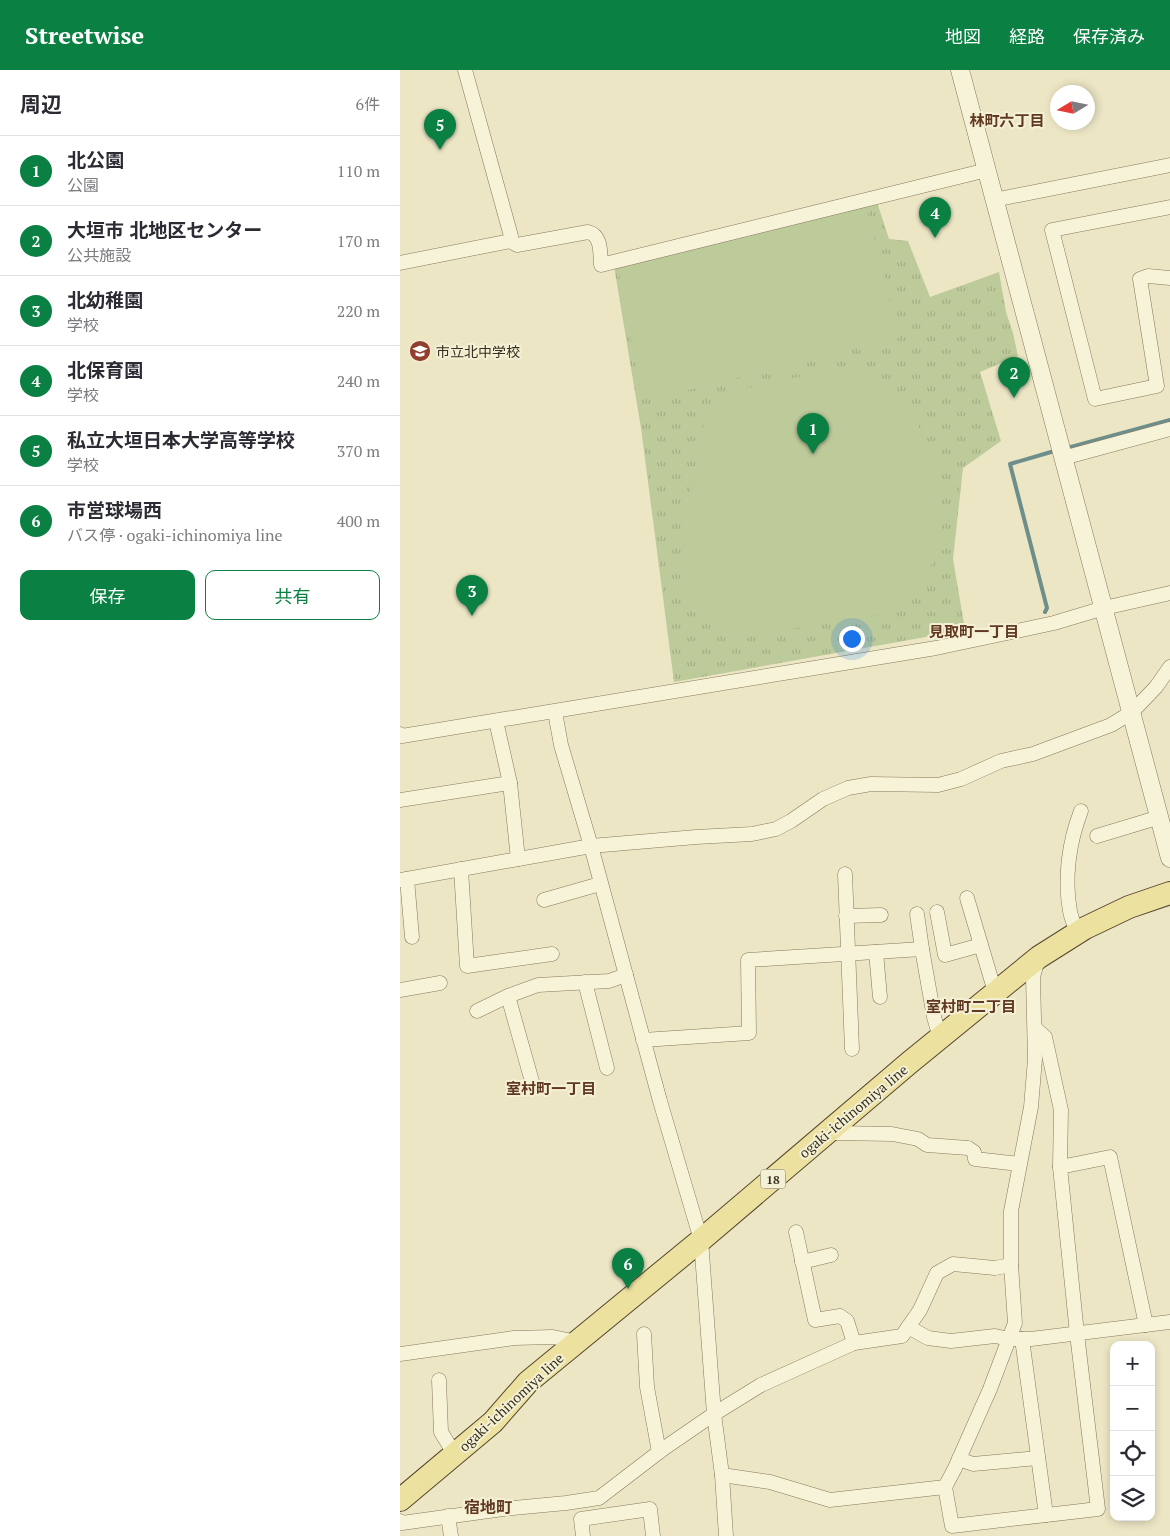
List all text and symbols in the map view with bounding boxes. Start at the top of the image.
text: Streetwise [25,19,144,51]
text: 地図 [945,24,981,48]
text: 経路 [1009,24,1045,48]
text: 保存済み [1073,24,1145,48]
north arrow [1050,85,1095,130]
text: 周辺 [20,90,62,118]
text: 6件 [355,93,380,115]
pin: 5 [424,109,456,150]
district label: 林町六丁目 [969,110,1045,130]
text: 北公園 [67,147,124,172]
text: 1 [31,160,41,182]
text: 110 m [337,160,380,182]
text: 公園 [67,174,99,196]
pin: 4 [919,197,951,238]
text: 大垣市 北地区センター [67,217,262,242]
text: 2 [31,230,41,252]
text: 170 m [337,230,380,252]
text: 公共施設 [67,244,131,266]
text: 北幼稚園 [67,287,143,312]
text: 3 [31,300,41,322]
text: 220 m [337,300,380,322]
text: 学校 [67,314,99,336]
school or university icon: 市立北中学校 [408,339,432,363]
place label: 市立北中学校 [436,342,520,361]
text: 北保育園 [67,357,143,382]
pin: 2 [998,357,1030,398]
text: 4 [31,370,41,392]
text: 240 m [337,370,380,392]
text: 学校 [67,384,99,406]
pin: 1 [797,413,829,454]
text: 私立大垣日本大学高等学校 [67,427,295,452]
text: 5 [31,440,41,462]
text: 370 m [337,440,380,462]
text: 学校 [67,454,99,476]
text: 市営球場西 [67,497,162,522]
text: 6 [31,510,41,532]
text: 400 m [337,510,380,532]
text: バス停 · ogaki-ichinomiya line [67,524,283,546]
button: 保存 [20,570,195,620]
button: 共有 [205,570,380,620]
pin: 3 [456,575,488,616]
district label: 見取町一丁目 [929,621,1019,641]
your location [839,626,865,652]
district label: 室村町二丁目 [926,996,1016,1016]
street label: ogaki-ichinomiya line [795,1060,911,1162]
district label: 室村町一丁目 [506,1078,596,1098]
road number: 18 [760,1170,786,1188]
pin: 6 [612,1248,644,1289]
map controls [1110,1341,1155,1521]
button: + [1110,1341,1155,1386]
street label: ogaki-ichinomiya line [455,1349,567,1455]
button: − [1110,1386,1155,1431]
button: locate [1110,1431,1155,1476]
button: layers [1110,1476,1155,1521]
district label: 宿地町 [464,1496,512,1518]

